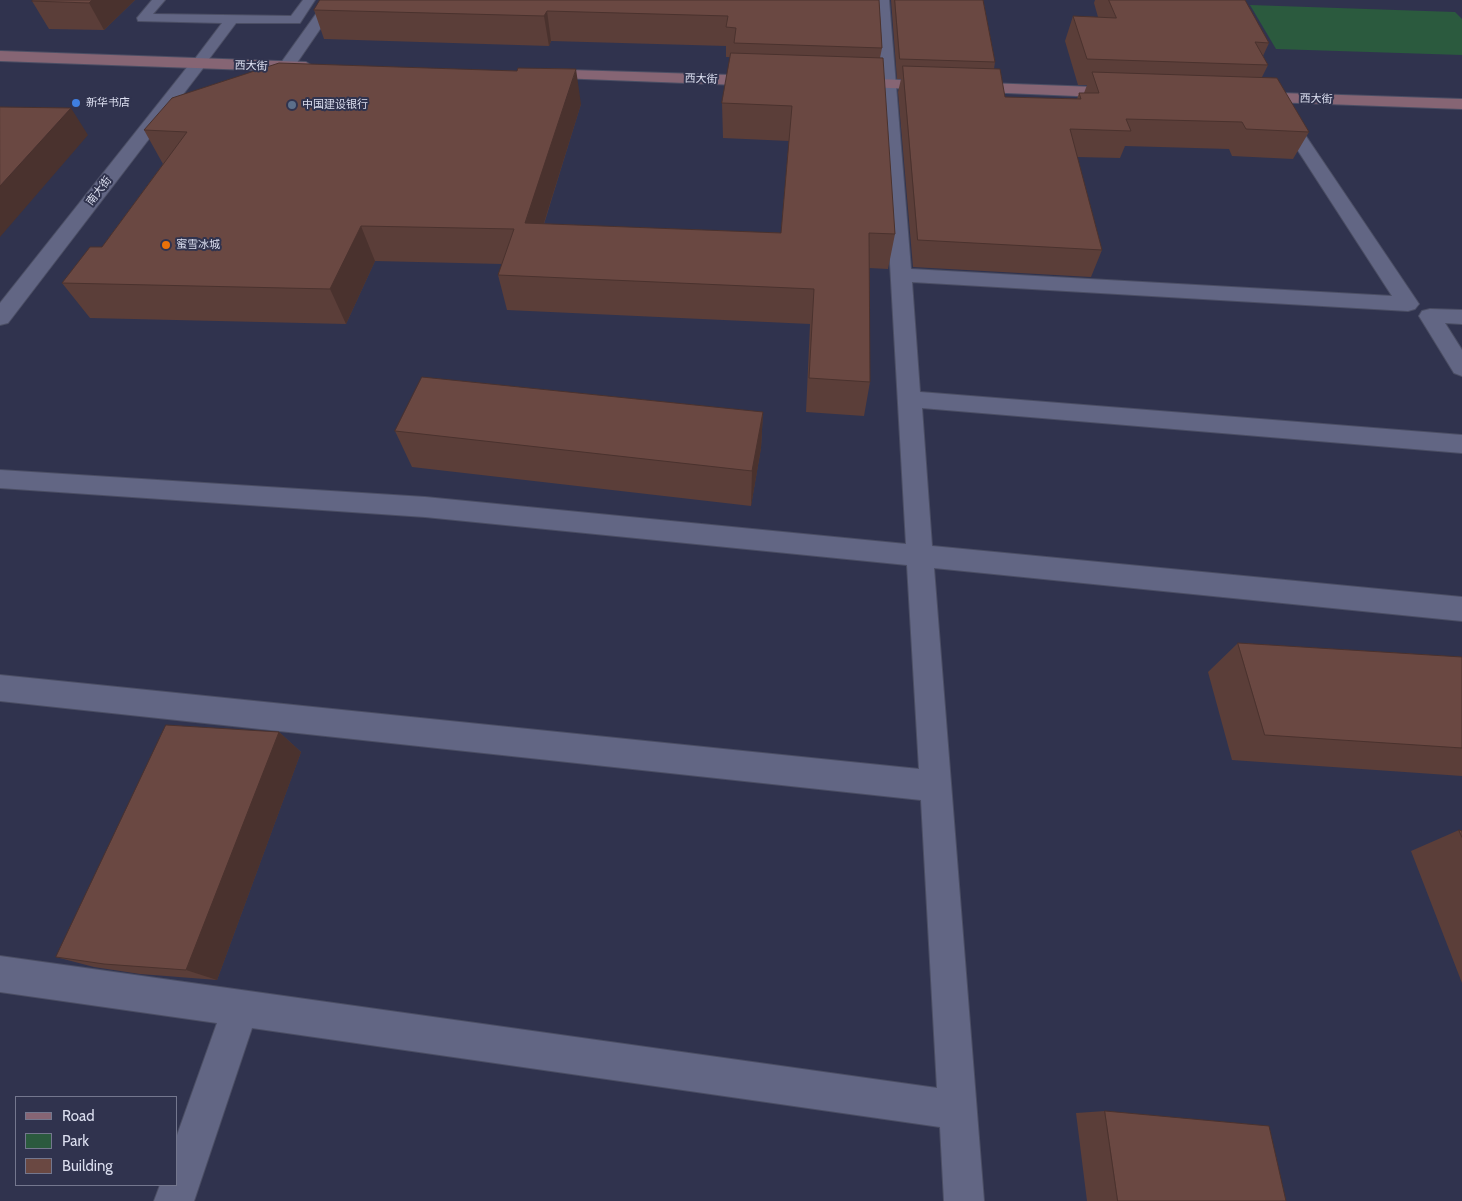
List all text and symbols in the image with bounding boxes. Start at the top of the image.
street label: 西大街 [234,59,268,73]
street label: 西大街 [684,72,718,86]
street label: 西大街 [1299,92,1333,106]
place label: 新华书店 [86,96,130,110]
marker: 新华书店 [70,97,82,109]
place label: 中国建设银行 [302,98,368,112]
marker: 中国建设银行 [286,99,298,111]
street label: 南大街 [84,174,114,208]
place label: 蜜雪冰城 [176,238,220,252]
marker: 蜜雪冰城 [160,239,172,251]
legend [15,1096,178,1186]
text: Road [62,1107,95,1125]
text: Park [62,1132,89,1150]
text: Building [62,1157,113,1175]

